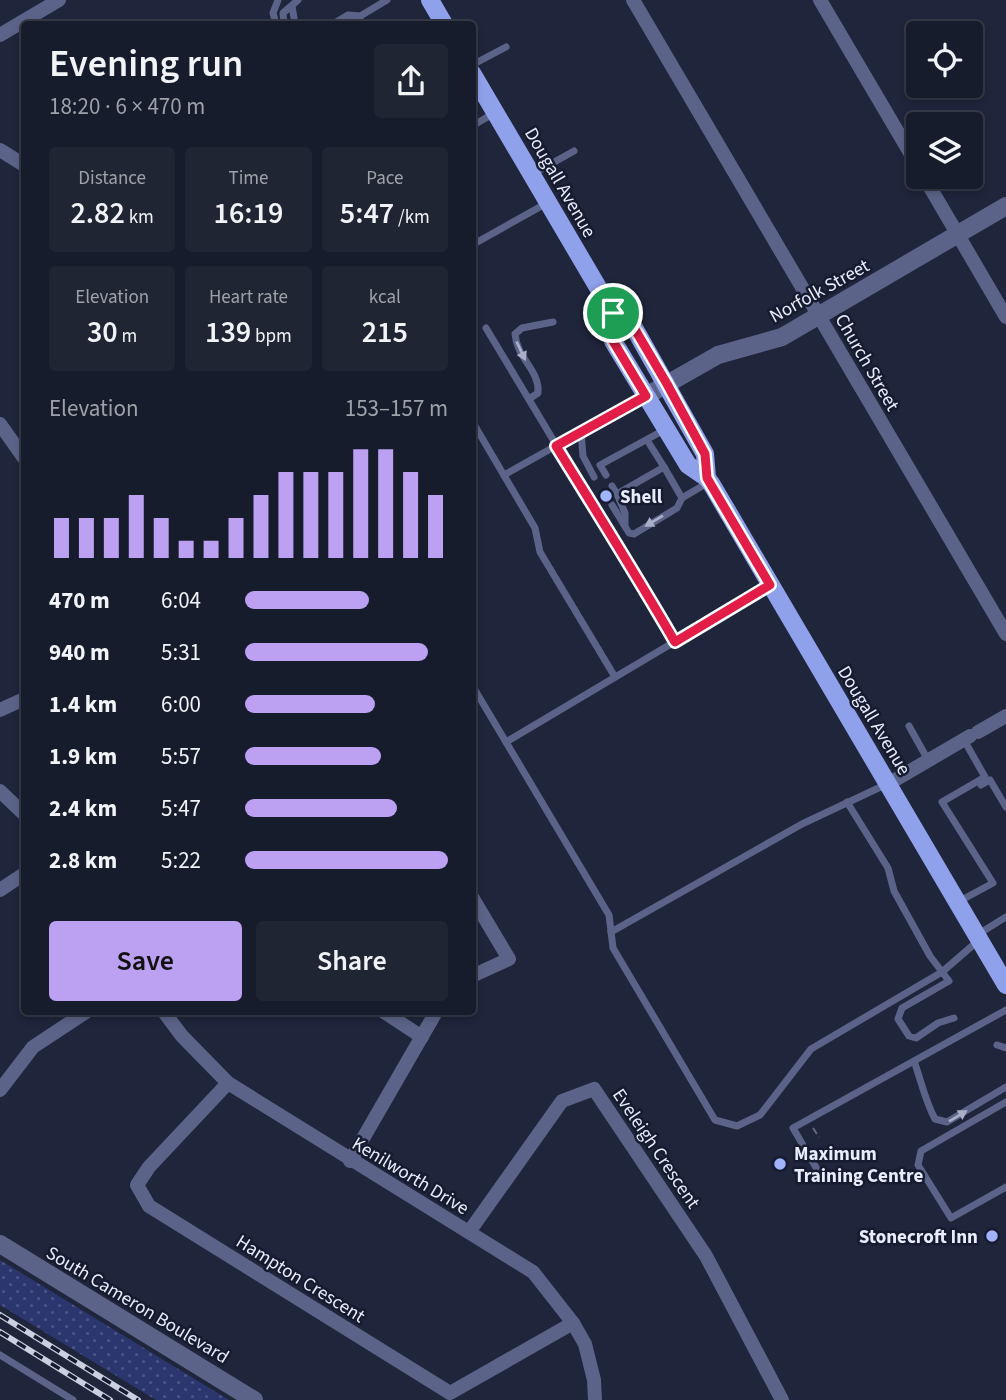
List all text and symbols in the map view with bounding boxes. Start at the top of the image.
map controls [906,21,983,189]
button: locate [906,21,983,98]
text: Evening run [49,37,243,91]
button: share [374,44,448,118]
text: 18:20 · 6 × 470 m [49,90,205,123]
button: layers [906,112,983,189]
street label: Dougall Avenue [517,123,602,243]
text: Distance [78,165,146,192]
text: Time [228,165,269,192]
text: Pace [366,165,403,192]
text: 2.82 [70,192,125,235]
text: 16:19 [214,192,283,235]
text: 5:47 [340,192,394,235]
text: km [125,204,154,231]
text: /km [394,204,430,231]
street label: Norfolk Street [765,252,875,330]
pin [583,283,643,343]
text: Elevation [75,284,149,311]
text: Heart rate [209,284,288,311]
text: kcal [369,284,401,311]
icon: arrive [594,294,632,332]
street label: Church Street [828,309,906,417]
text: 30 [87,311,118,354]
text: 139 [205,311,251,354]
text: 215 [362,311,408,354]
text: m [118,323,137,350]
text: bpm [251,323,292,350]
one-way arrow [515,341,527,361]
text: Elevation [49,392,139,425]
text: 153–157 m [345,392,448,425]
place label: Shell [620,484,663,511]
marker: Shell [598,488,614,504]
one-way arrow [645,515,664,528]
text: 470 m [49,584,110,617]
text: 6:04 [161,584,201,617]
text: 940 m [49,636,110,669]
text: 5:31 [161,636,201,669]
street label: Dougall Avenue [830,661,917,781]
text: 1.4 km [49,688,117,721]
text: 6:00 [161,688,201,721]
text: 1.9 km [49,740,117,773]
text: 5:57 [161,740,201,773]
text: 2.4 km [49,792,117,825]
text: 5:47 [161,792,201,825]
text: 2.8 km [49,844,117,877]
text: 5:22 [161,844,201,877]
button: Save [49,921,242,1001]
button: Share [256,921,448,1001]
street label: Eveleigh Crescent [605,1083,706,1215]
one-way arrow [948,1110,967,1122]
street label: Kenilworth Drive [347,1131,474,1222]
place label: Maximum Training Centre [794,1141,923,1190]
marker: Maximum Training Centre [772,1156,788,1172]
place label: Stonecroft Inn [859,1224,978,1251]
marker: Stonecroft Inn [984,1228,1000,1244]
street label: Hampton Crescent [230,1229,370,1330]
street label: South Cameron Boulevard [41,1240,234,1371]

